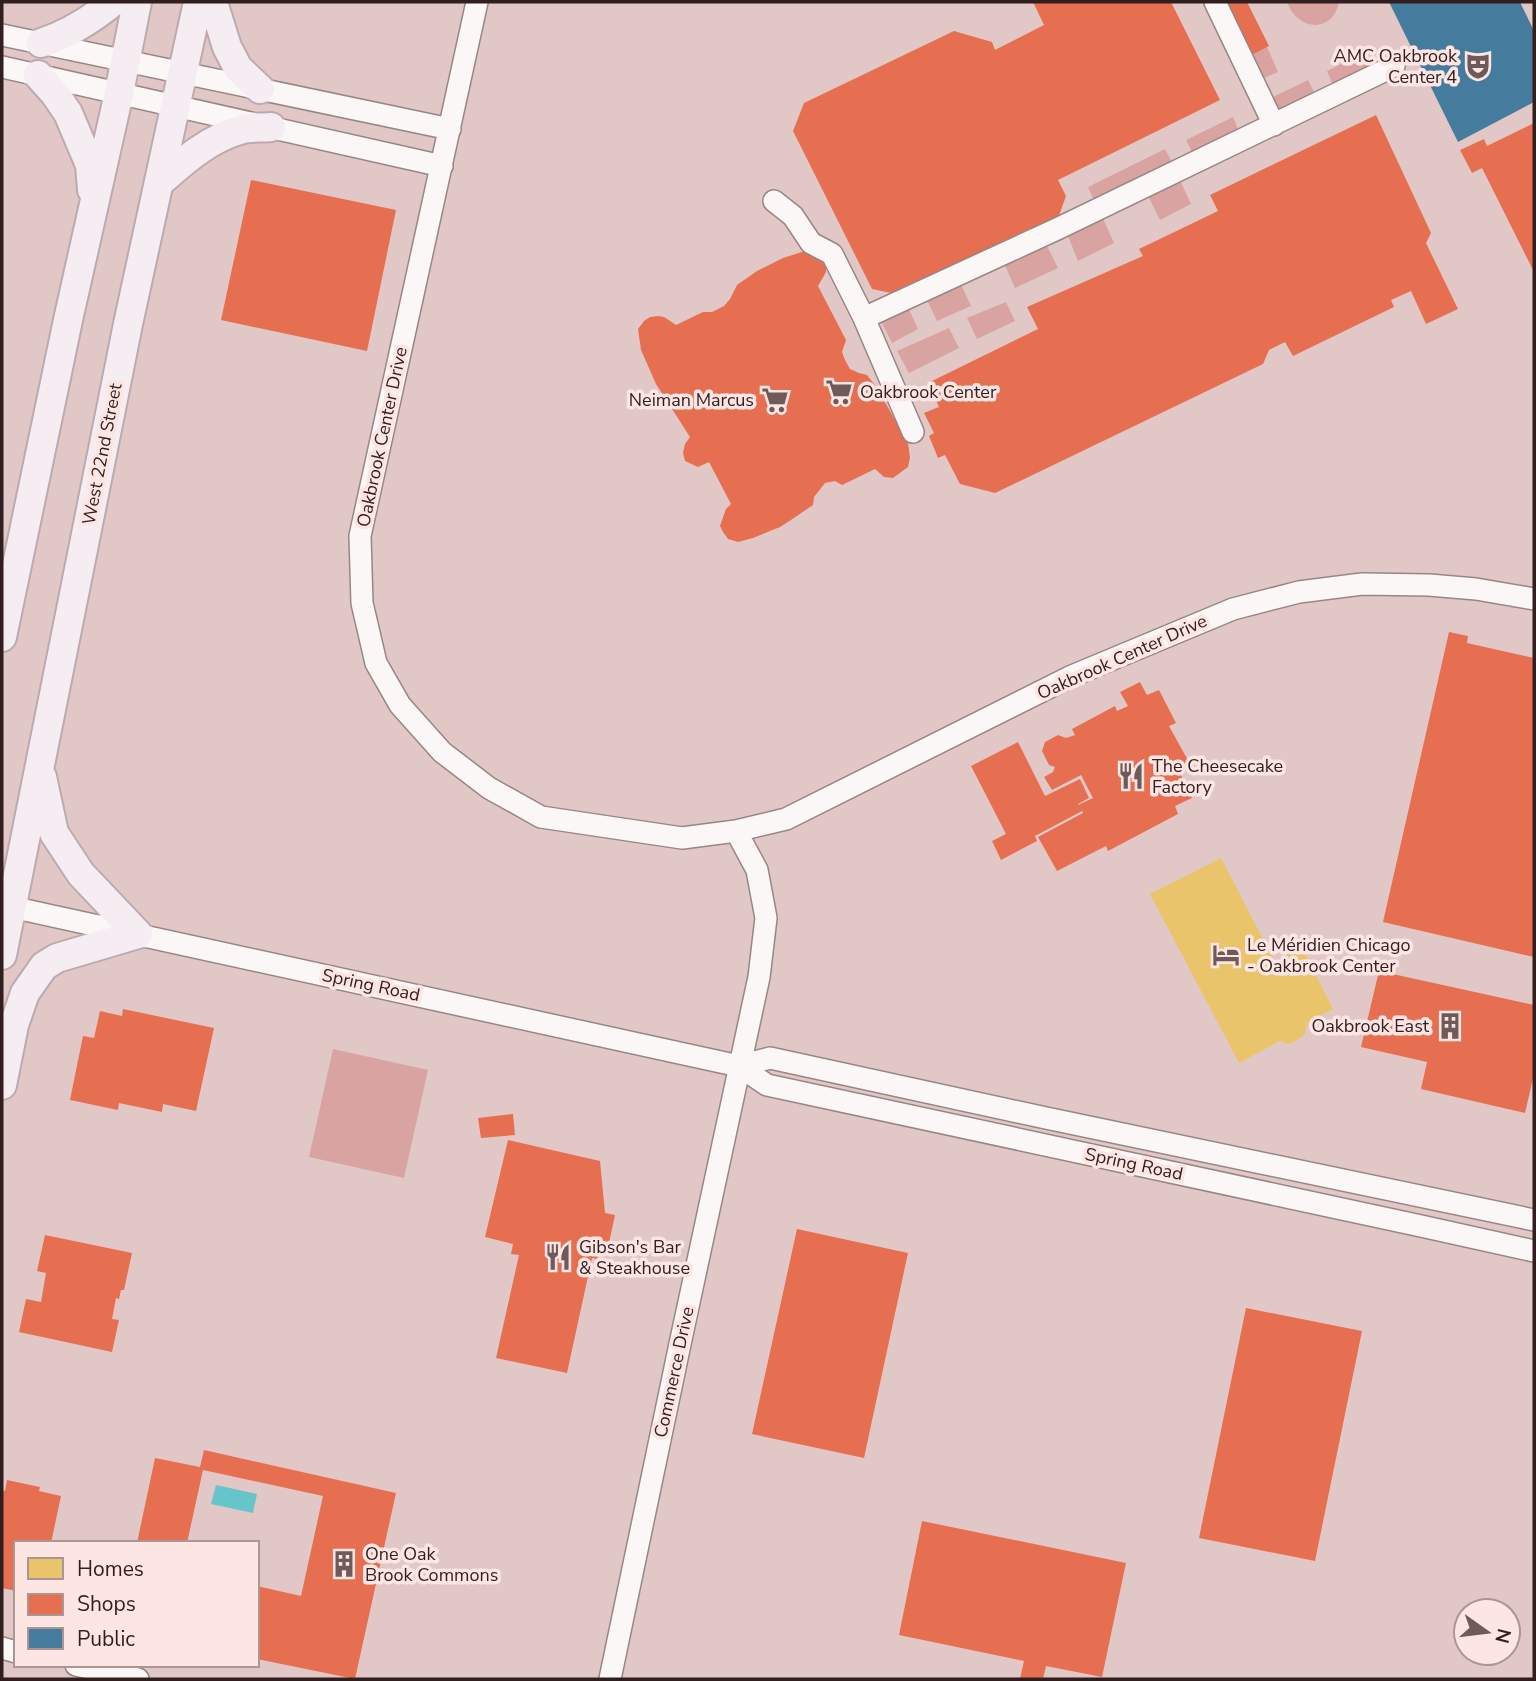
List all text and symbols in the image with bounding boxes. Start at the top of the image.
place label: AMC Oakbrook Center 4 [1334,44,1458,89]
theatre icon: AMC Oakbrook Center 4 [1463,51,1493,81]
street label: Oakbrook Center Drive [351,345,413,529]
supermarket icon: Oakbrook Center [824,377,854,407]
street label: West 22nd Street [76,380,128,527]
place label: Oakbrook Center [860,380,997,404]
supermarket icon: Neiman Marcus [760,385,790,415]
place label: Neiman Marcus [629,388,754,412]
street label: Oakbrook Center Drive [1033,609,1211,705]
place label: The Cheesecake Factory [1152,754,1283,799]
restaurant icon: The Cheesecake Factory [1116,761,1146,791]
place label: Le Méridien Chicago - Oakbrook Center [1247,933,1410,978]
hotel icon: Le Méridien Chicago - Oakbrook Center [1211,940,1241,970]
street label: Spring Road [320,963,422,1007]
building icon: Oakbrook East [1435,1011,1465,1041]
place label: Oakbrook East [1311,1014,1430,1038]
street label: Spring Road [1083,1142,1185,1186]
place label: Gibson's Bar & Steakhouse [579,1235,690,1280]
restaurant icon: Gibson's Bar & Steakhouse [543,1242,573,1272]
street label: Commerce Drive [648,1304,700,1440]
legend [14,1541,259,1667]
place label: One Oak Brook Commons [365,1542,498,1587]
building icon: One Oak Brook Commons [329,1549,359,1579]
text: Homes [77,1555,144,1583]
text: Shops [77,1590,136,1618]
north arrow [1452,1597,1522,1667]
text: Public [77,1625,135,1653]
text: N [1488,1626,1517,1646]

